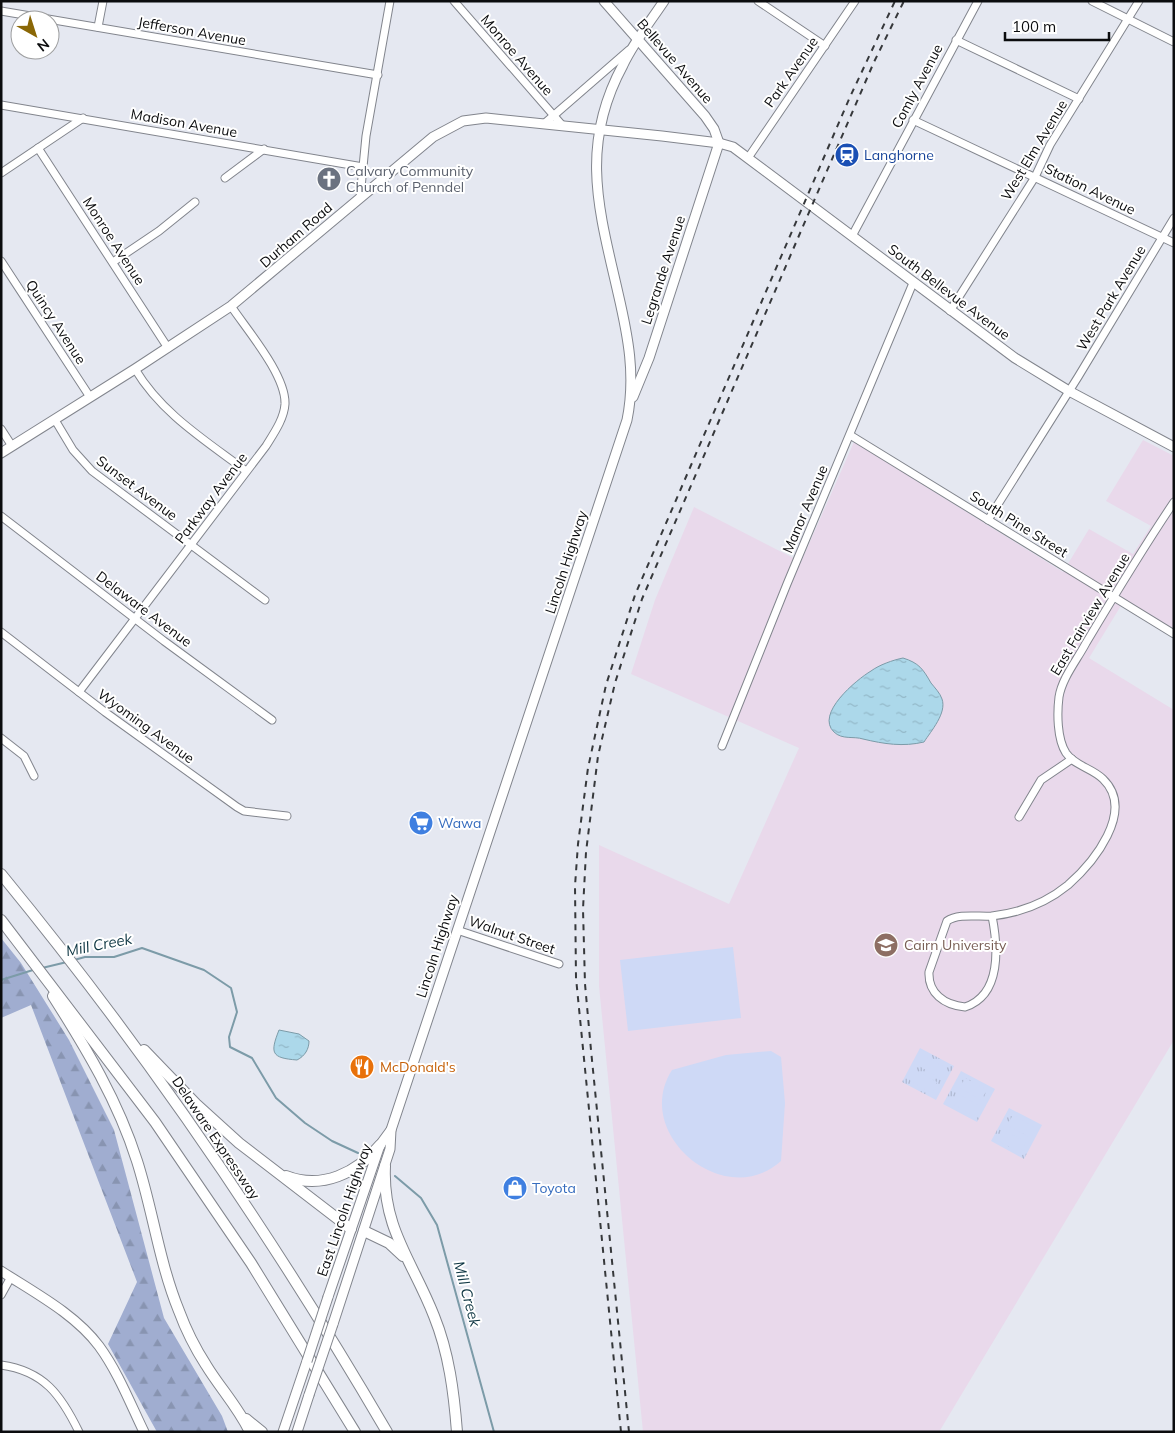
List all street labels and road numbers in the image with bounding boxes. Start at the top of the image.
street label: Monroe Avenue [477,11,557,99]
street label: Jefferson Avenue [137,13,247,49]
street label: Bellevue Avenue [633,15,717,107]
street label: Park Avenue [760,33,822,111]
street label: Comly Avenue [887,41,947,131]
street label: West Elm Avenue [997,96,1071,204]
street label: Madison Avenue [129,105,239,141]
street label: Station Avenue [1042,159,1138,219]
street label: Monroe Avenue [79,194,149,288]
street label: Durham Road [256,199,336,271]
street label: Legrande Avenue [637,213,689,327]
street label: South Bellevue Avenue [884,240,1014,344]
street label: West Park Avenue [1072,242,1150,354]
street label: Quincy Avenue [22,276,90,368]
street label: Parkway Avenue [171,449,251,547]
street label: Sunset Avenue [93,452,181,524]
street label: Manor Avenue [778,462,832,556]
street label: South Pine Street [967,487,1071,561]
street label: Lincoln Highway [541,508,591,616]
street label: East Fairview Avenue [1046,550,1134,678]
street label: Delaware Avenue [93,567,195,651]
street label: Wyoming Avenue [94,685,198,767]
street label: Lincoln Highway [412,892,462,1000]
street label: Walnut Street [466,912,558,958]
street label: Delaware Expressway [168,1073,264,1203]
street label: East Lincoln Highway [313,1141,375,1279]

